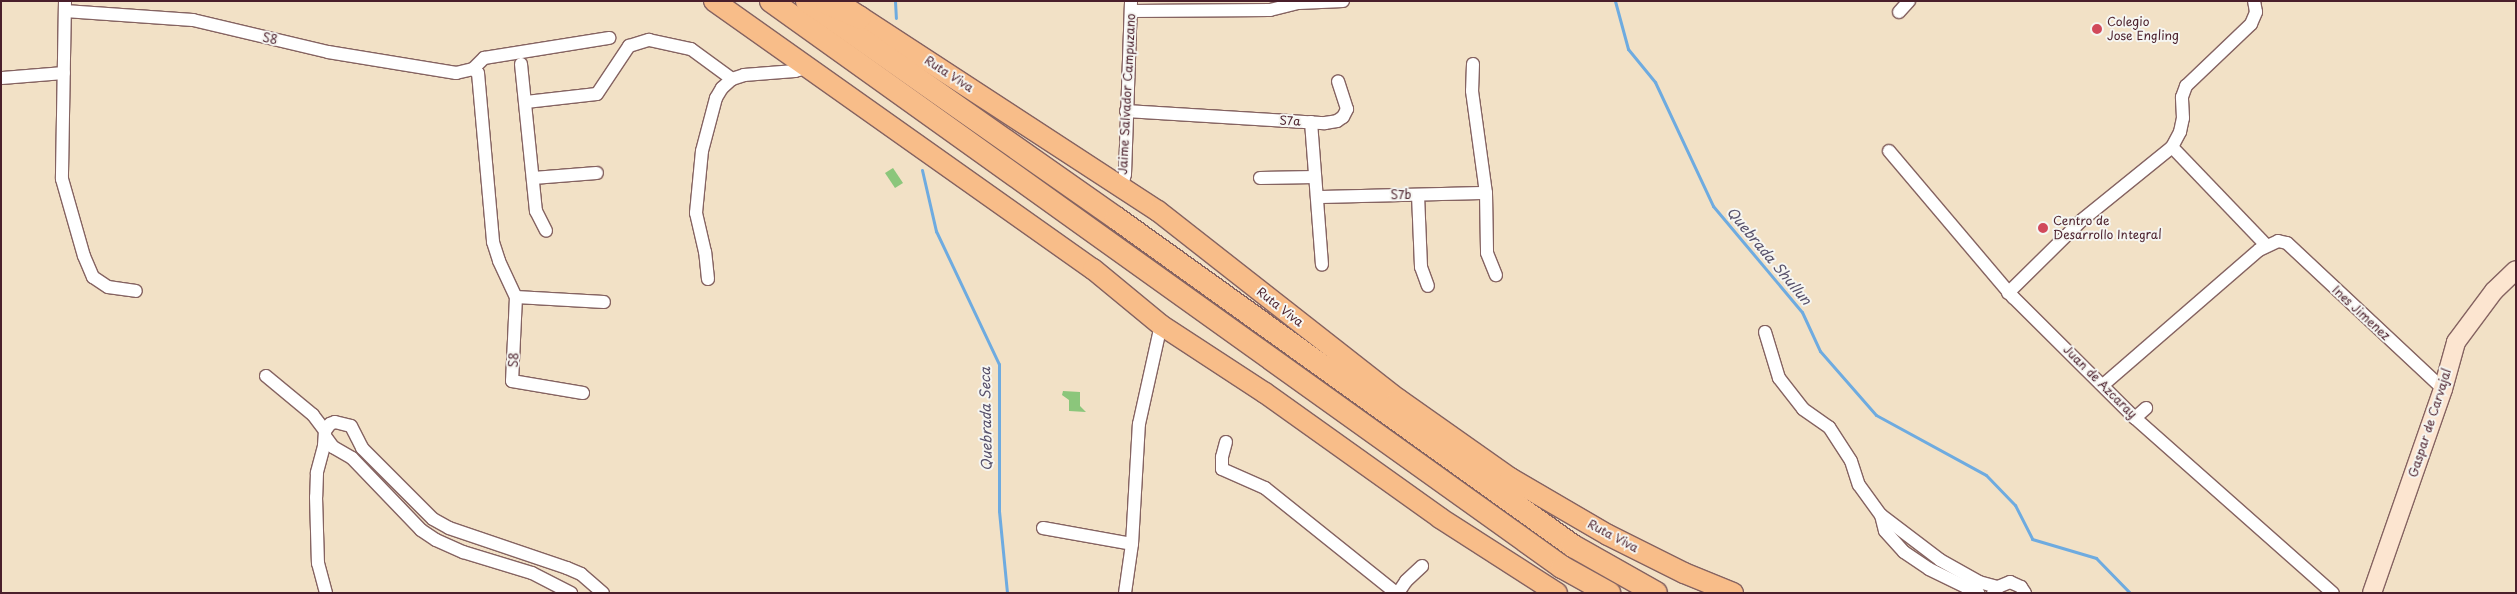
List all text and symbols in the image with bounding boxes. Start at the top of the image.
street label: Jaime Salvador Campuzano [1116,13,1138,175]
place label: Colegio Jose Engling [2107,15,2178,43]
marker: Colegio Jose Engling [2091,23,2103,35]
street label: S8 [261,30,279,48]
street label: Ruta Viva [922,53,976,95]
street label: S7a [1279,113,1301,129]
street label: S7b [1390,188,1412,202]
water label: Quebrada Shullun [1723,204,1815,308]
place label: Centro de Desarrollo Integral [2053,214,2163,242]
marker: Centro de Desarrollo Integral [2037,222,2049,234]
street label: Ines Jimenez [2329,282,2393,344]
street label: Ruta Viva [1253,284,1307,330]
street label: Juan de Azcaray [2060,342,2140,422]
street label: S8 [506,352,522,368]
water label: Quebrada Seca [977,367,995,471]
street label: Gaspar de Carvajal [2406,367,2454,479]
street label: Ruta Viva [1585,516,1641,556]

